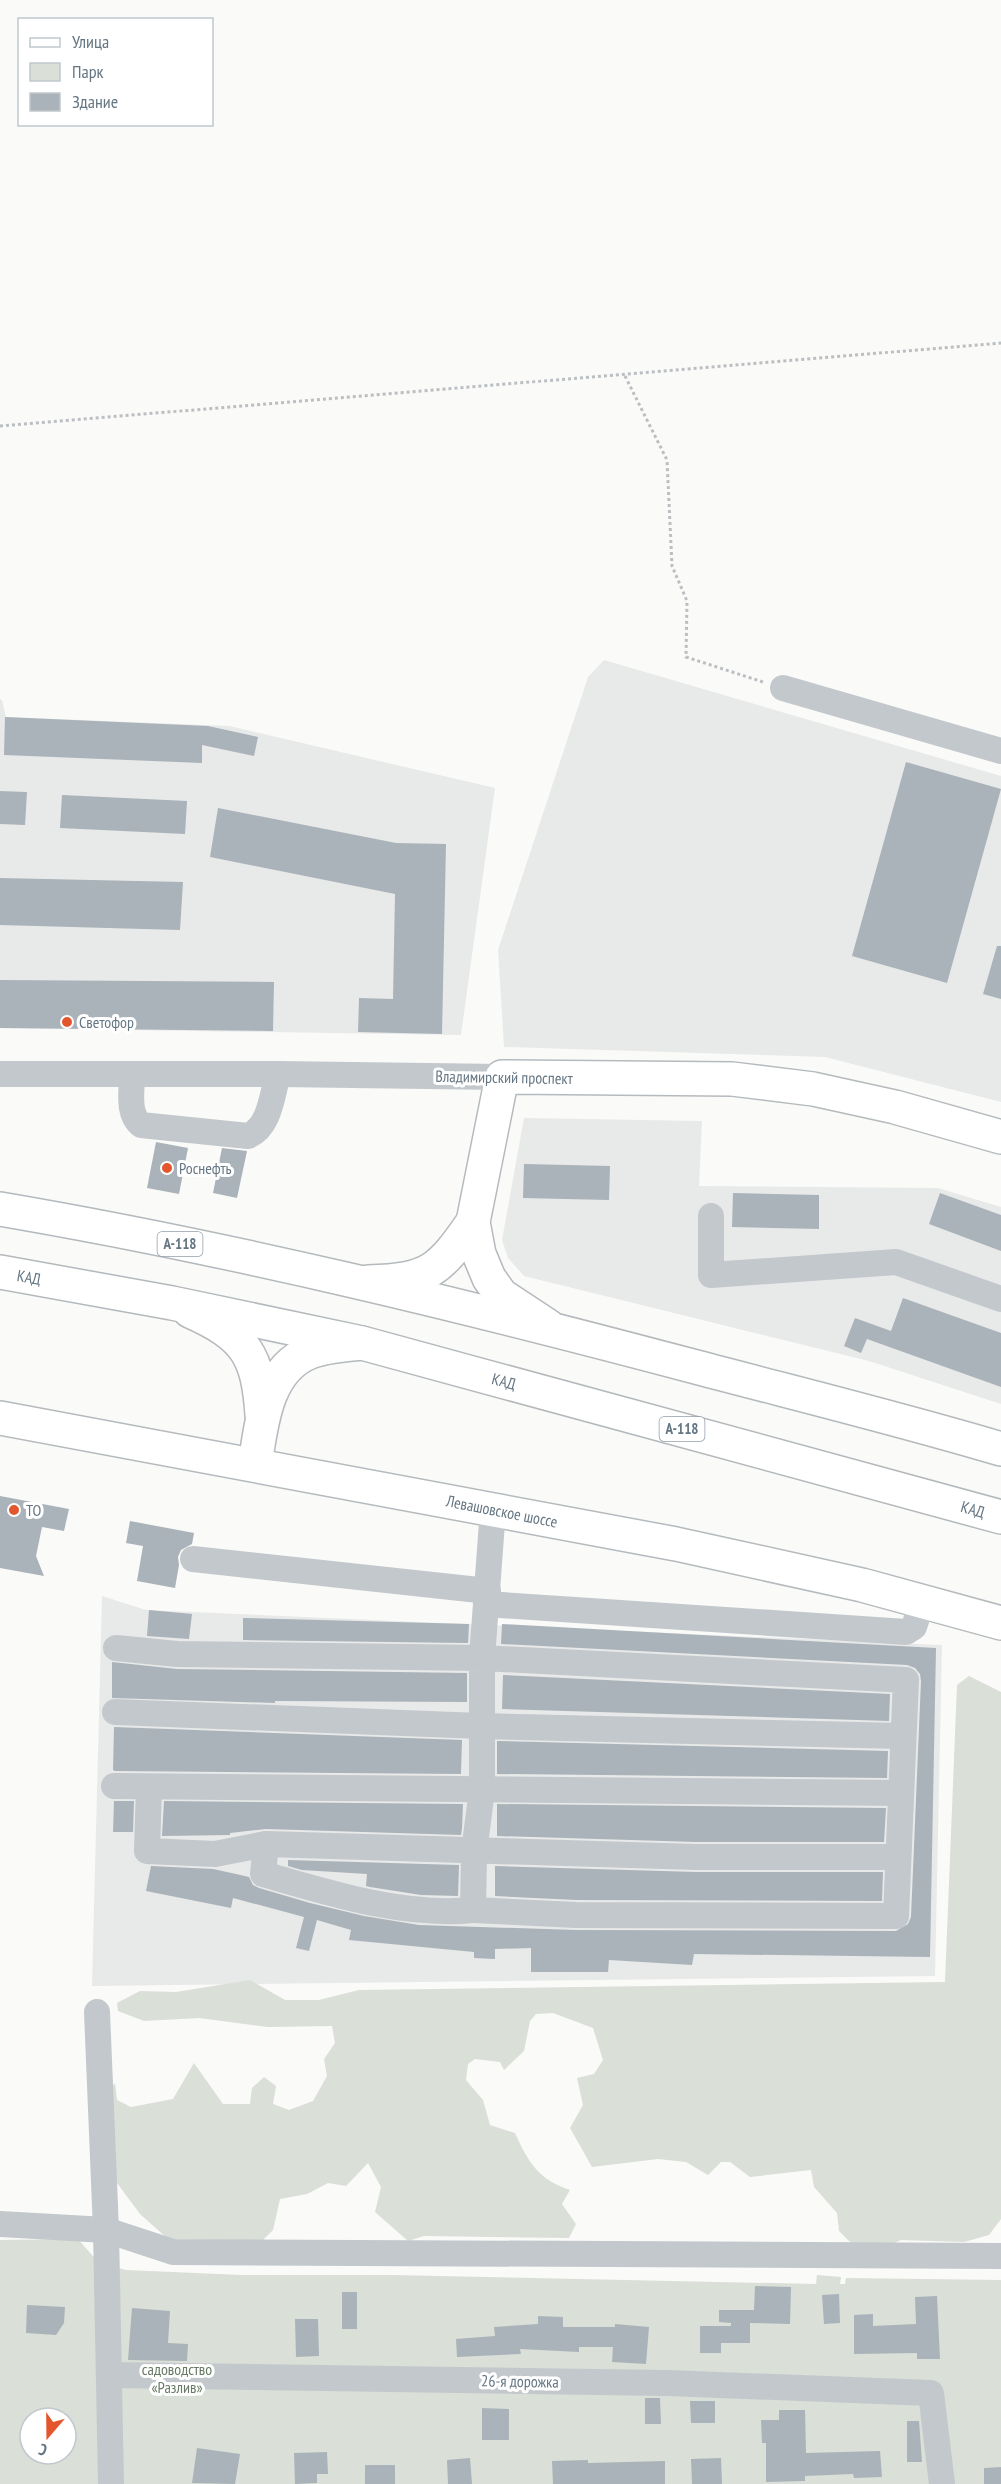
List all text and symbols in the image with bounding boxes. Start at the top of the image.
legend [18,18,213,126]
text: Улица [72,30,109,53]
text: Парк [72,60,103,83]
text: Здание [72,90,118,113]
place label: Светофор [79,1012,134,1032]
marker: Светофор [60,1015,74,1029]
street label: Владимирский проспект [435,1066,574,1088]
place label: Роснефть [179,1158,232,1178]
marker: Роснефть [160,1161,174,1175]
road number: А-118 [158,1232,202,1256]
street label: КАД [15,1265,43,1289]
street label: КАД [490,1368,518,1394]
road number: А-118 [660,1417,704,1441]
street label: Левашовское шоссе [444,1490,559,1532]
street label: КАД [959,1496,988,1522]
place label: ТО [26,1500,42,1520]
marker: ТО [7,1503,21,1517]
park label: садоводство «Разлив» [142,2359,212,2397]
street label: 26-я дорожка [481,2370,559,2392]
north arrow [18,2406,78,2466]
text: С [35,2439,50,2461]

